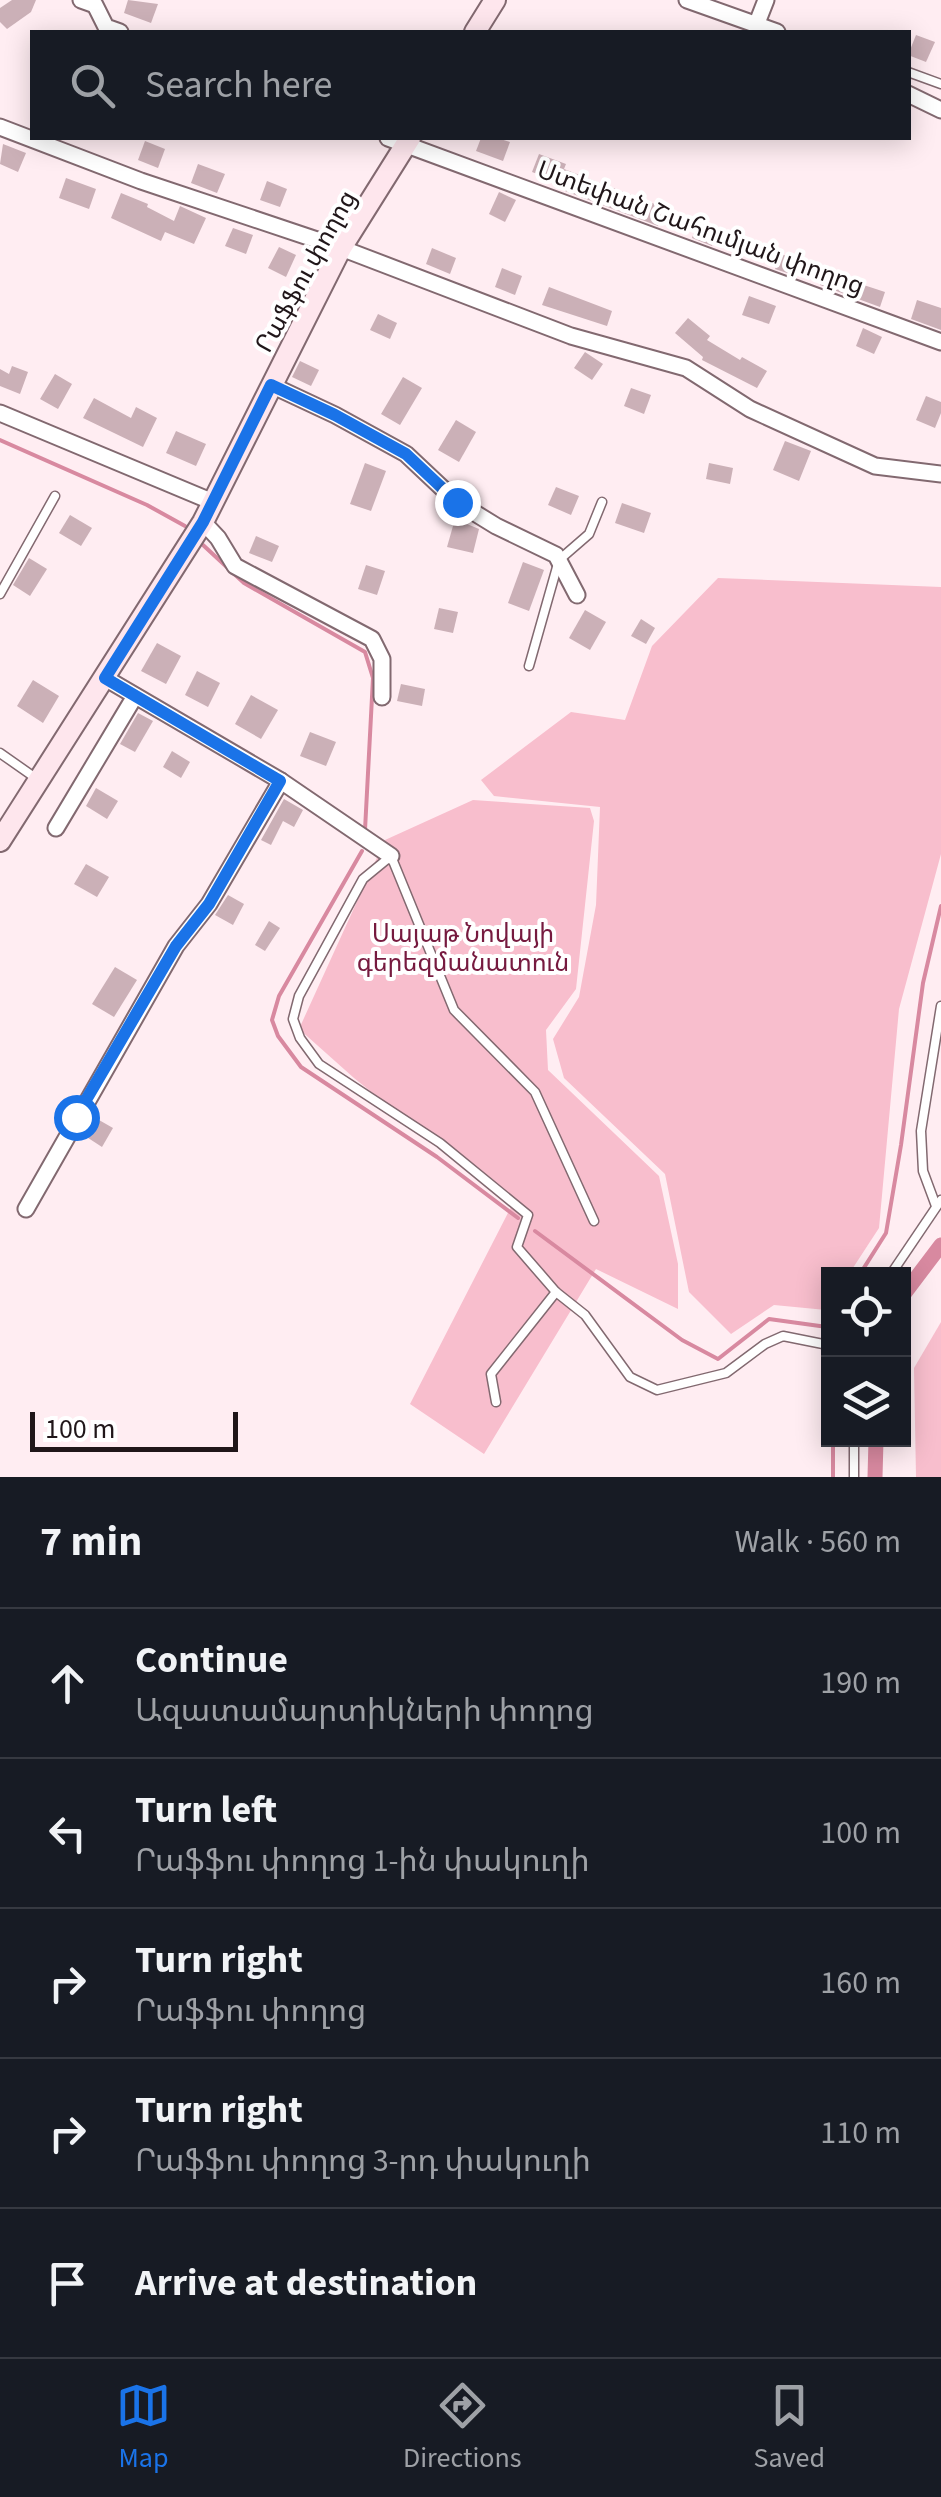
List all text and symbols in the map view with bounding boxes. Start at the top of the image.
search box [30,30,911,140]
icon: search [65,58,120,113]
text: Search here [145,58,332,112]
street label: Ստեփան Շահումյան փողոց [532,152,869,304]
street label: Րաֆֆու փողոց [246,184,365,359]
route end [435,480,481,526]
park label: Սայաթ Նովայի գերեզմանատուն [357,916,569,981]
route start [54,1095,100,1141]
map controls [821,1267,911,1447]
button: locate [821,1267,911,1357]
button: layers [821,1357,911,1447]
scale bar [30,1407,238,1452]
text: 100 m [45,1409,116,1449]
text: 7 min [40,1512,142,1572]
text: Walk · 560 m [735,1519,901,1565]
text: Continue [135,1633,288,1687]
icon: ahead [40,1656,95,1711]
text: 190 m [820,1660,901,1706]
text: Ազատամարտիկների փողոց [135,1688,594,1734]
text: Turn left [135,1783,277,1837]
icon: left [40,1806,95,1861]
text: 100 m [820,1810,901,1856]
text: Րաֆֆու փողոց 1-ին փակուղի [135,1838,590,1884]
text: Turn right [135,1933,303,1987]
icon: right [40,1956,95,2011]
text: 160 m [820,1960,901,2006]
text: Րաֆֆու փողոց [135,1988,366,2034]
text: Turn right [135,2083,303,2137]
icon: right [40,2106,95,2161]
text: 110 m [820,2110,901,2156]
text: Րաֆֆու փողոց 3-րդ փակուղի [135,2138,591,2184]
icon: arrive [40,2256,95,2311]
text: Arrive at destination [135,2256,477,2310]
tab: Map [116,2378,171,2478]
tab: Directions [403,2378,522,2478]
tab: Saved [754,2378,825,2478]

